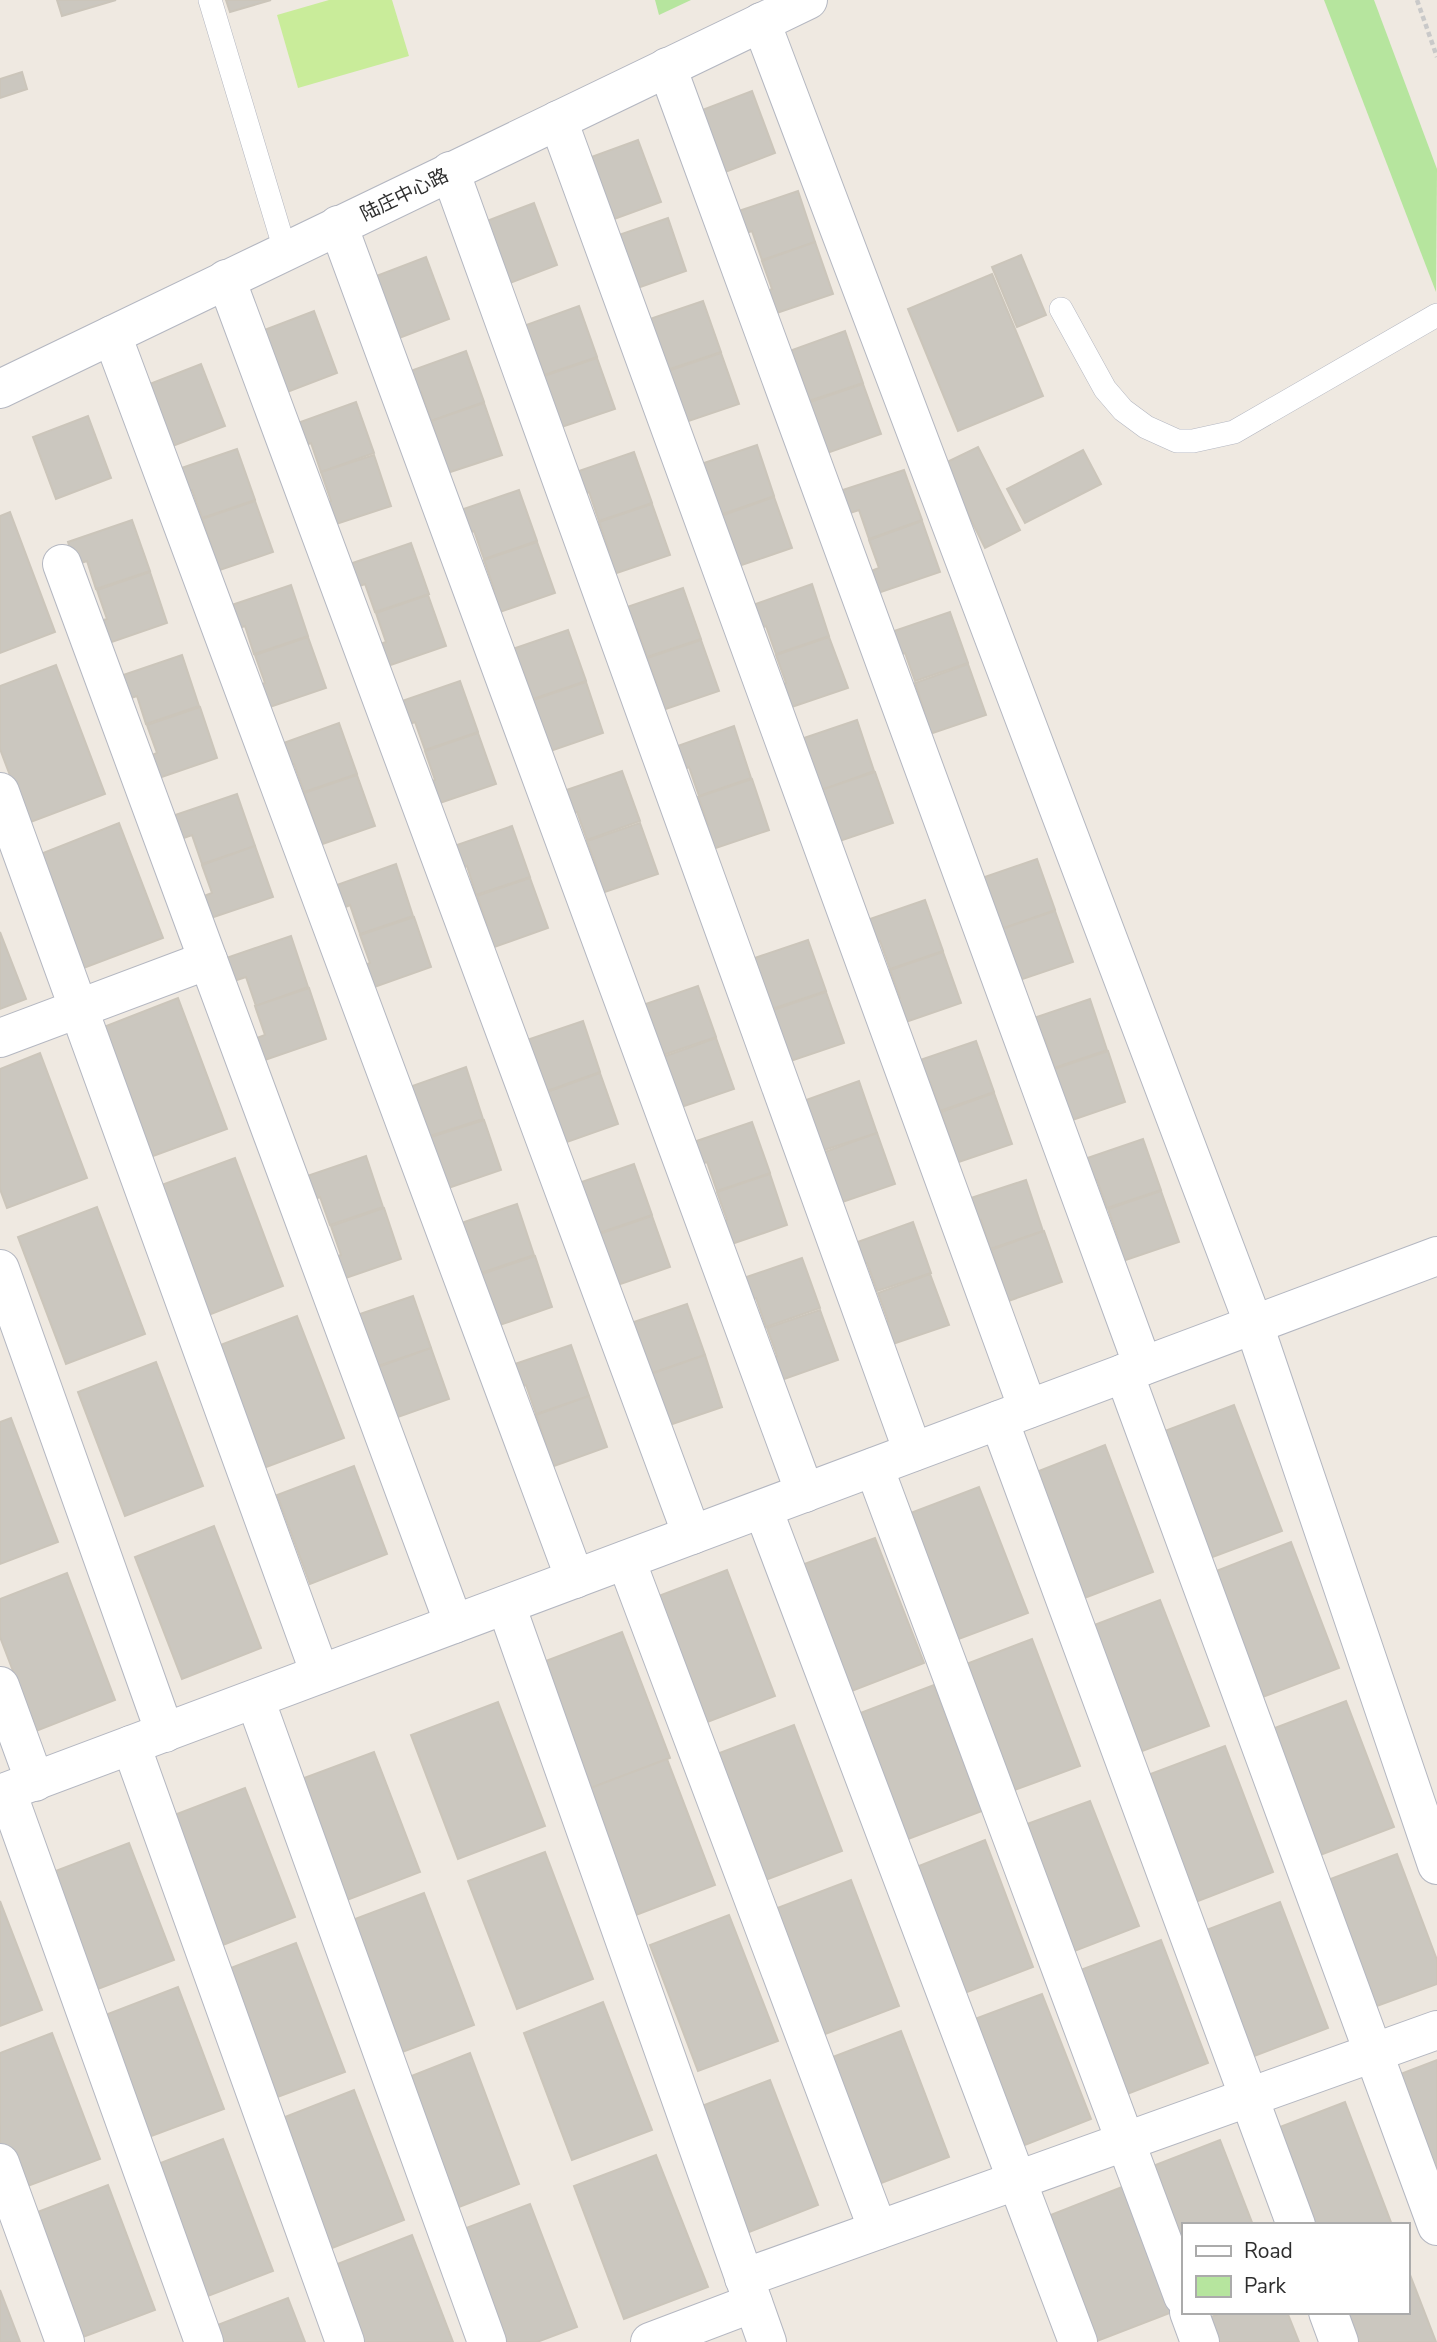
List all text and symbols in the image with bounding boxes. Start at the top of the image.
street label: 陆庄中心路 [356,162,453,227]
legend [1182,2223,1409,2314]
text: Road [1244,2237,1293,2265]
text: Park [1244,2272,1286,2300]

